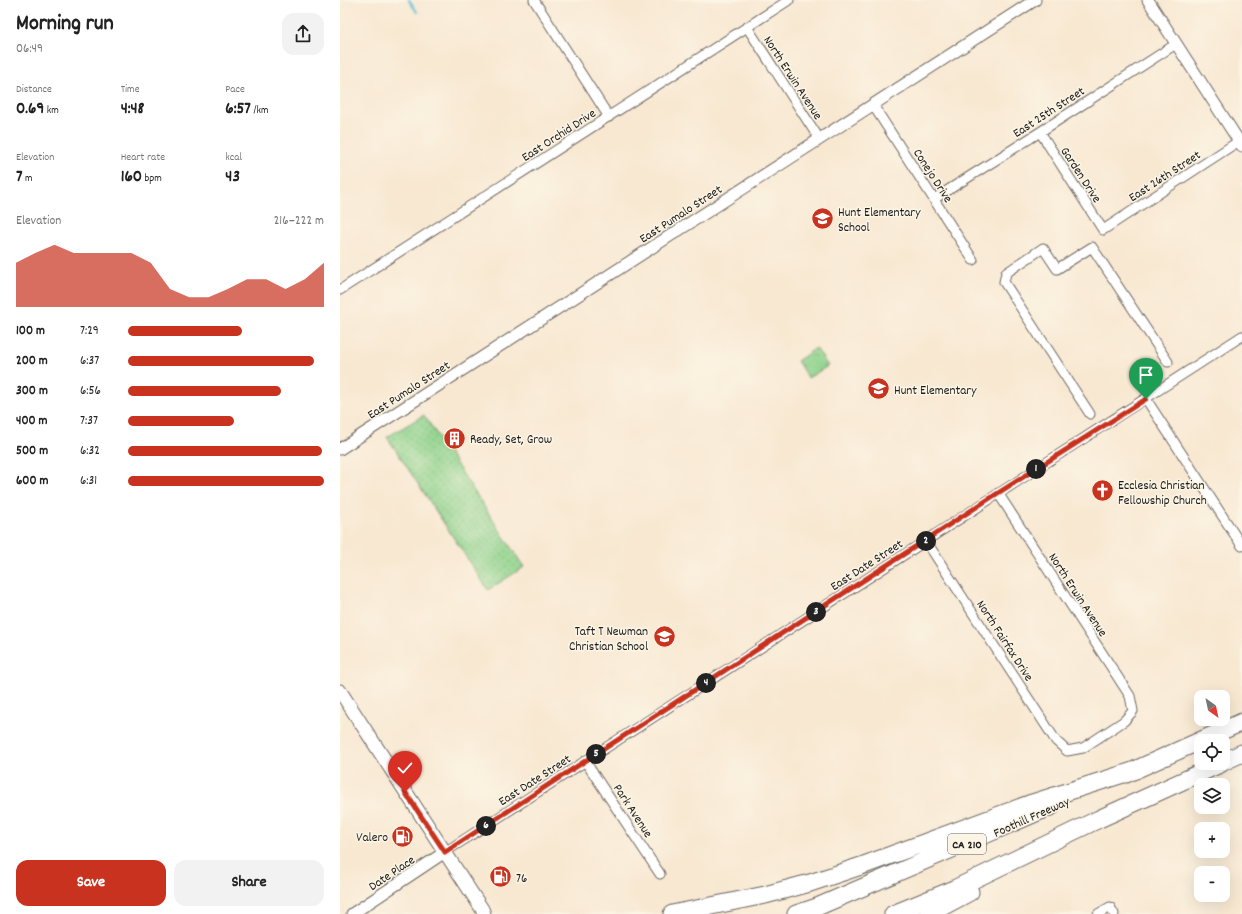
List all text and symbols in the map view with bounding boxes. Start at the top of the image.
text: Morning run [16,9,114,40]
button: share [282,13,324,55]
street label: North Erwin Avenue [758,33,826,124]
text: 06:49 [16,40,43,59]
text: Distance [16,82,52,98]
text: Time [121,82,139,98]
text: Pace [225,82,245,98]
street label: East 25th Street [1010,83,1089,143]
text: 0.69 [16,98,44,122]
text: 4:48 [121,98,144,122]
text: 6:57 [225,98,251,122]
text: km [44,103,59,119]
text: /km [251,103,269,119]
street label: East Orchid Drive [518,105,601,167]
street label: Garden Drive [1055,144,1105,207]
street label: Conejo Drive [907,146,957,207]
street label: East 26th Street [1126,147,1205,208]
text: Elevation [16,150,54,166]
text: Heart rate [121,150,165,166]
text: kcal [225,150,242,166]
text: 7 [16,166,23,190]
text: 160 [121,166,142,190]
text: 43 [225,166,240,190]
text: m [23,171,33,187]
text: bpm [142,171,162,187]
street label: East Pumalo Street [636,181,727,249]
place label: Hunt Elementary School [838,204,921,238]
school or university icon: Hunt Elementary School [810,205,836,231]
text: Elevation [16,212,61,231]
text: 216–222 m [274,212,324,231]
text: 100 m [16,322,45,341]
text: 7:29 [80,322,99,341]
text: 200 m [16,352,48,371]
text: 6:37 [80,352,99,371]
street label: East Pumalo Street [364,357,455,425]
pin [1129,358,1163,399]
icon: arrive [1135,364,1157,386]
school or university icon: Hunt Elementary [866,376,892,402]
text: 300 m [16,382,48,401]
text: 6:56 [80,382,101,401]
place label: Hunt Elementary [894,382,977,401]
text: 400 m [16,412,47,431]
text: 7:37 [80,412,98,431]
building icon: Ready, Set, Grow [441,425,467,451]
place label: Ready, Set, Grow [470,431,552,450]
text: 500 m [16,442,48,461]
text: 6:32 [80,442,100,461]
pin: 1 [1026,459,1046,479]
text: 1 [1035,461,1037,477]
text: 600 m [16,472,48,491]
text: 6:31 [80,472,97,491]
place label: Ecclesia Christian Fellowship Church [1118,477,1207,511]
church icon: Ecclesia Christian Fellowship Church [1089,478,1115,504]
pin: 2 [916,531,936,551]
text: 2 [924,533,928,549]
street label: East Date Street [827,535,908,597]
street label: North Erwin Avenue [1043,550,1111,641]
street label: North Fairfax Drive [971,597,1037,686]
pin: 3 [806,602,826,622]
text: 3 [814,604,818,620]
place label: Taft T Newman Christian School [569,623,648,657]
school or university icon: Taft T Newman Christian School [651,624,677,650]
pin: 4 [696,673,716,693]
text: 4 [704,675,708,691]
north arrow [1194,690,1230,726]
map controls [1194,690,1230,902]
button: locate [1194,734,1230,770]
pin: 5 [586,744,606,764]
text: 5 [593,746,599,762]
street label: East Date Street [495,750,576,812]
pin [388,751,422,792]
icon: check [394,757,416,779]
button: layers [1194,778,1230,814]
street label: Park Avenue [607,781,657,842]
street label: Foothill Freeway [991,793,1074,844]
pin: 6 [476,816,496,836]
text: 6 [483,818,489,834]
button: + [1194,822,1230,858]
fuel station icon: Valero [390,823,416,849]
place label: Valero [356,829,388,848]
road number: CA 210 [948,834,986,854]
street label: Date Place [365,851,420,897]
button: Save [16,860,166,906]
button: Share [174,860,324,906]
fuel station icon: 76 [487,864,513,890]
button: − [1194,866,1230,902]
place label: 76 [516,870,527,889]

